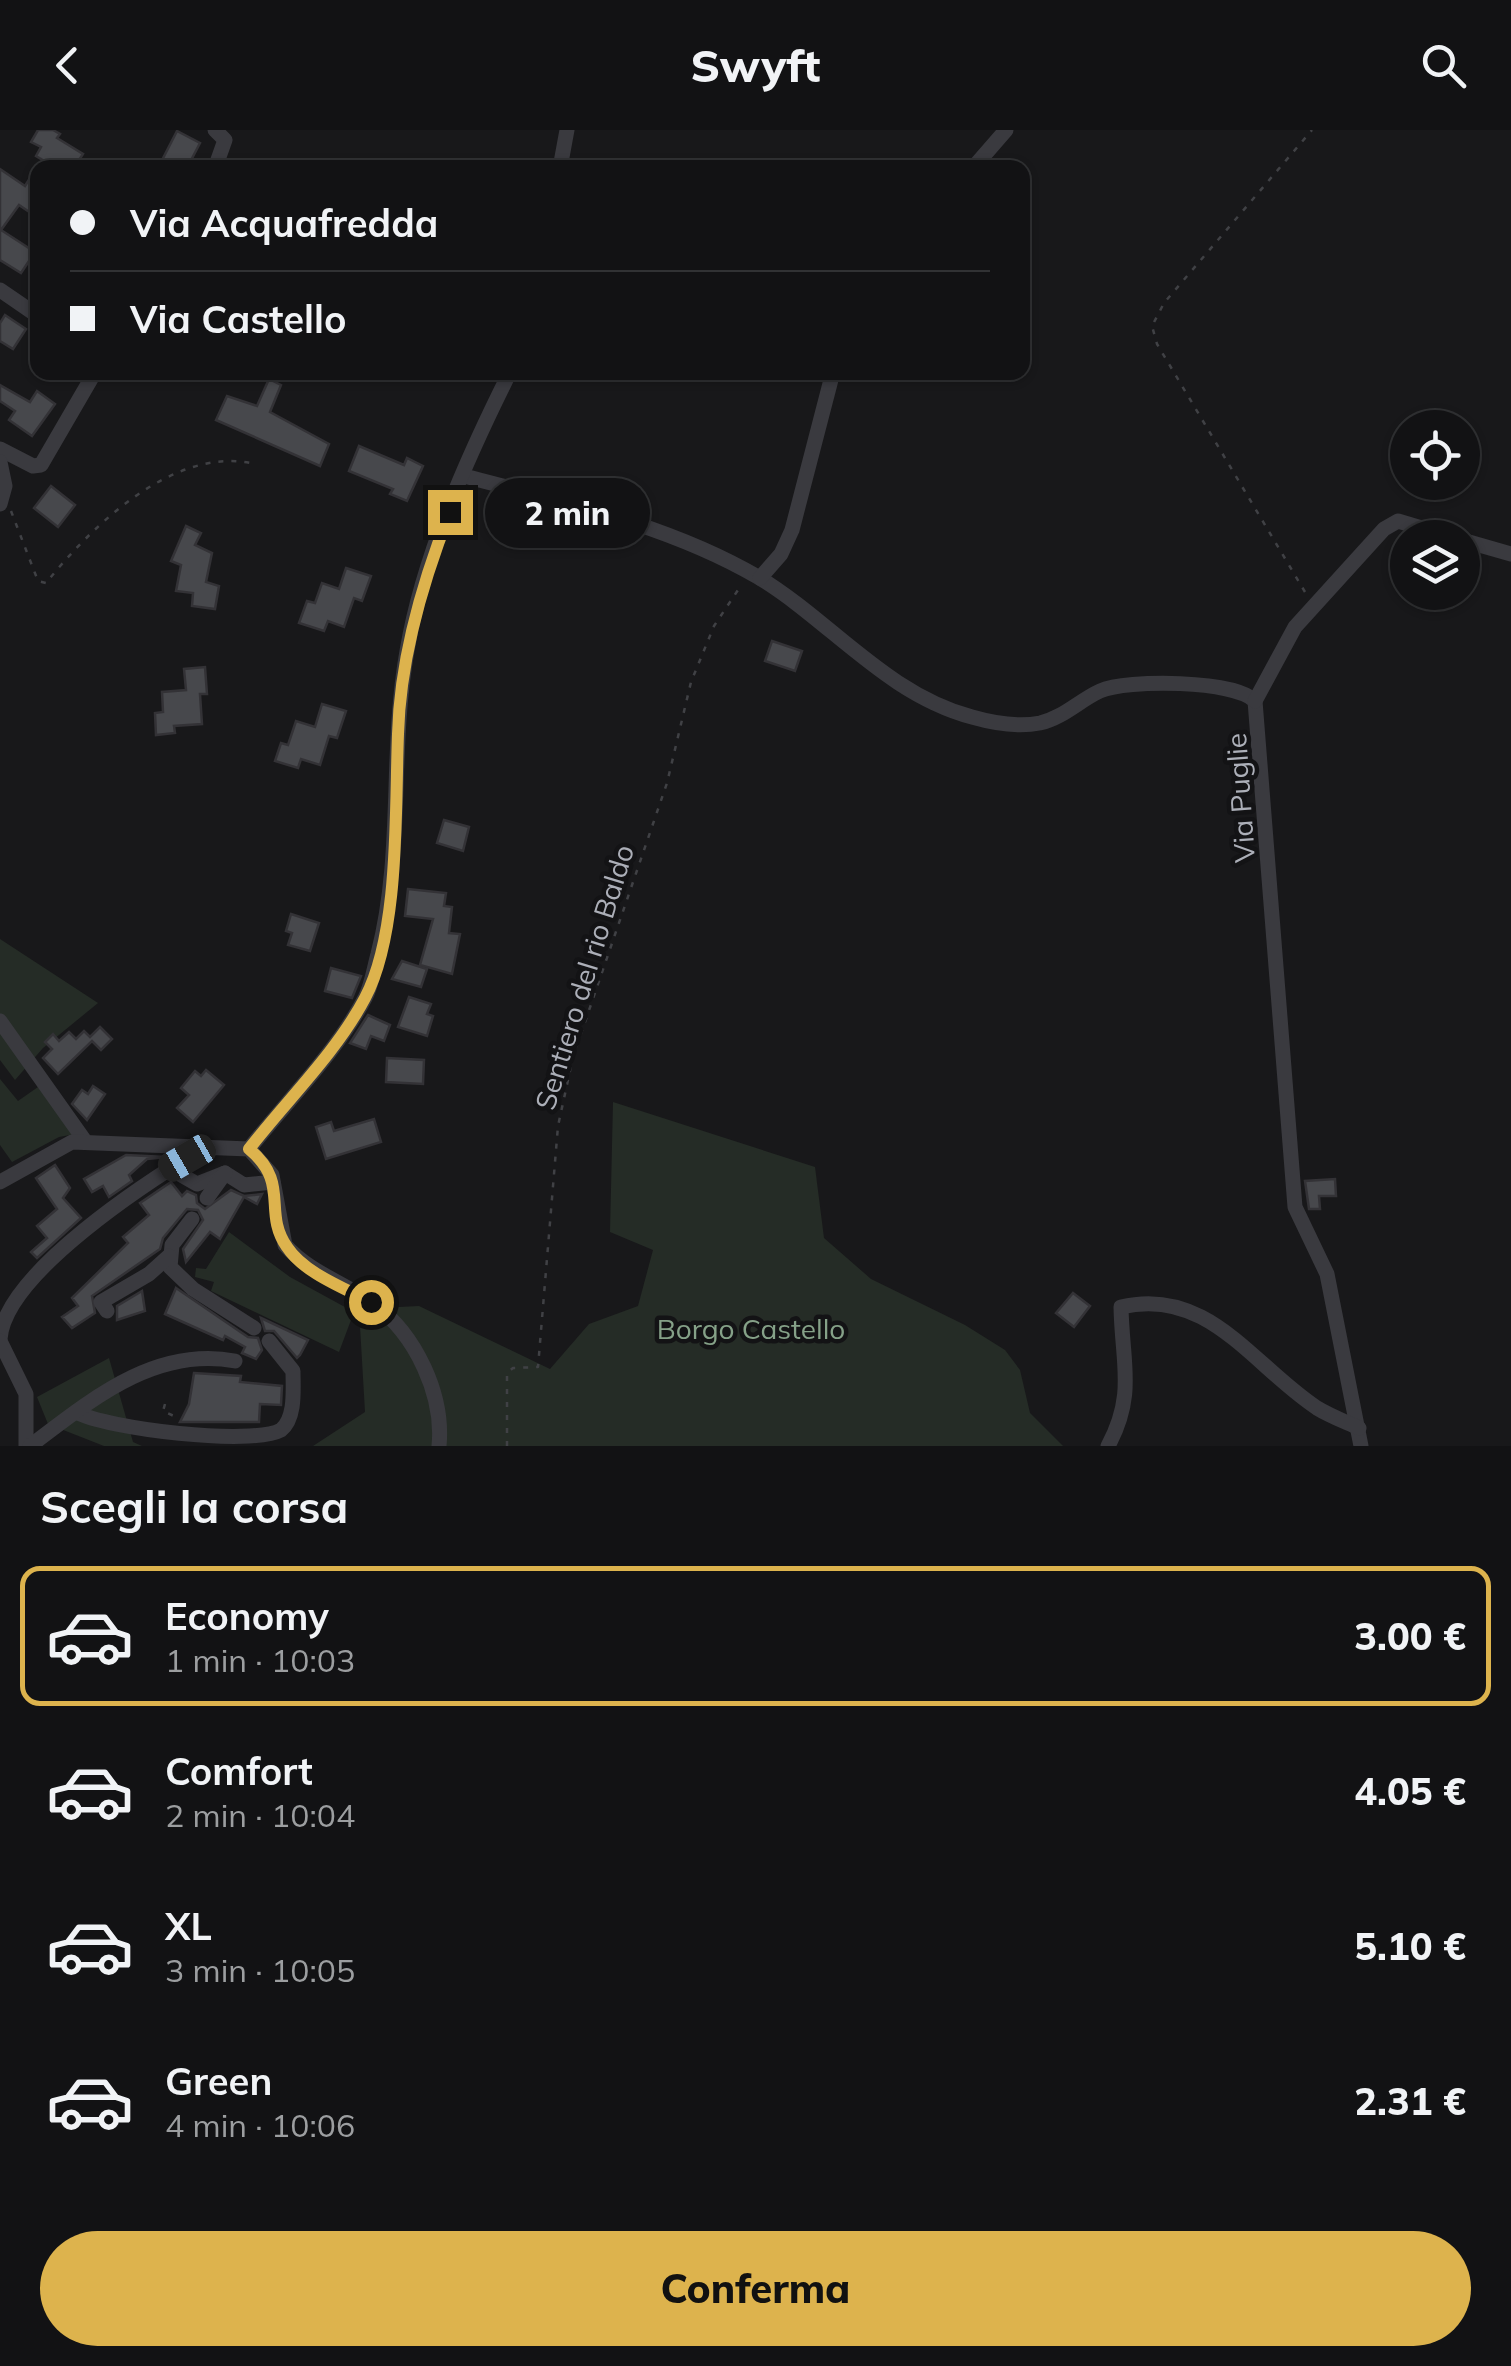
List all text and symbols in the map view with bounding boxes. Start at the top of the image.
text: Swyft [691,37,820,93]
icon: back [40,38,95,93]
icon: search [1416,38,1471,93]
text: Via Acquafredda [130,199,438,247]
text: Via Castello [130,295,346,343]
map controls [1390,410,1480,610]
button: locate [1390,410,1480,500]
callout: 2 min [485,477,650,547]
route end [428,490,473,535]
text: 2 min [525,493,610,533]
button: layers [1390,520,1480,610]
street label: Via Puglie [1218,732,1262,864]
street label: Sentiero del rio Baldo [527,840,641,1114]
car [154,1130,220,1186]
route start [349,1280,394,1325]
park label: Borgo Castello [657,1311,845,1346]
text: Scegli la corsa [40,1478,348,1534]
icon: car [45,1591,135,1681]
text: Economy [165,1592,329,1640]
text: 3.00 € [1354,1612,1466,1660]
text: 1 min · 10:03 [165,1640,355,1680]
icon: car [45,1746,135,1836]
text: Comfort [165,1747,313,1795]
text: 4.05 € [1354,1767,1466,1815]
text: 2 min · 10:04 [165,1795,355,1835]
icon: car [45,1901,135,1991]
text: XL [165,1902,212,1950]
text: 5.10 € [1354,1922,1466,1970]
text: 3 min · 10:05 [165,1950,355,1990]
icon: car [45,2056,135,2146]
text: Green [165,2057,272,2105]
text: 2.31 € [1354,2077,1466,2125]
text: 4 min · 10:06 [165,2105,355,2145]
button: Conferma [40,2231,1471,2346]

